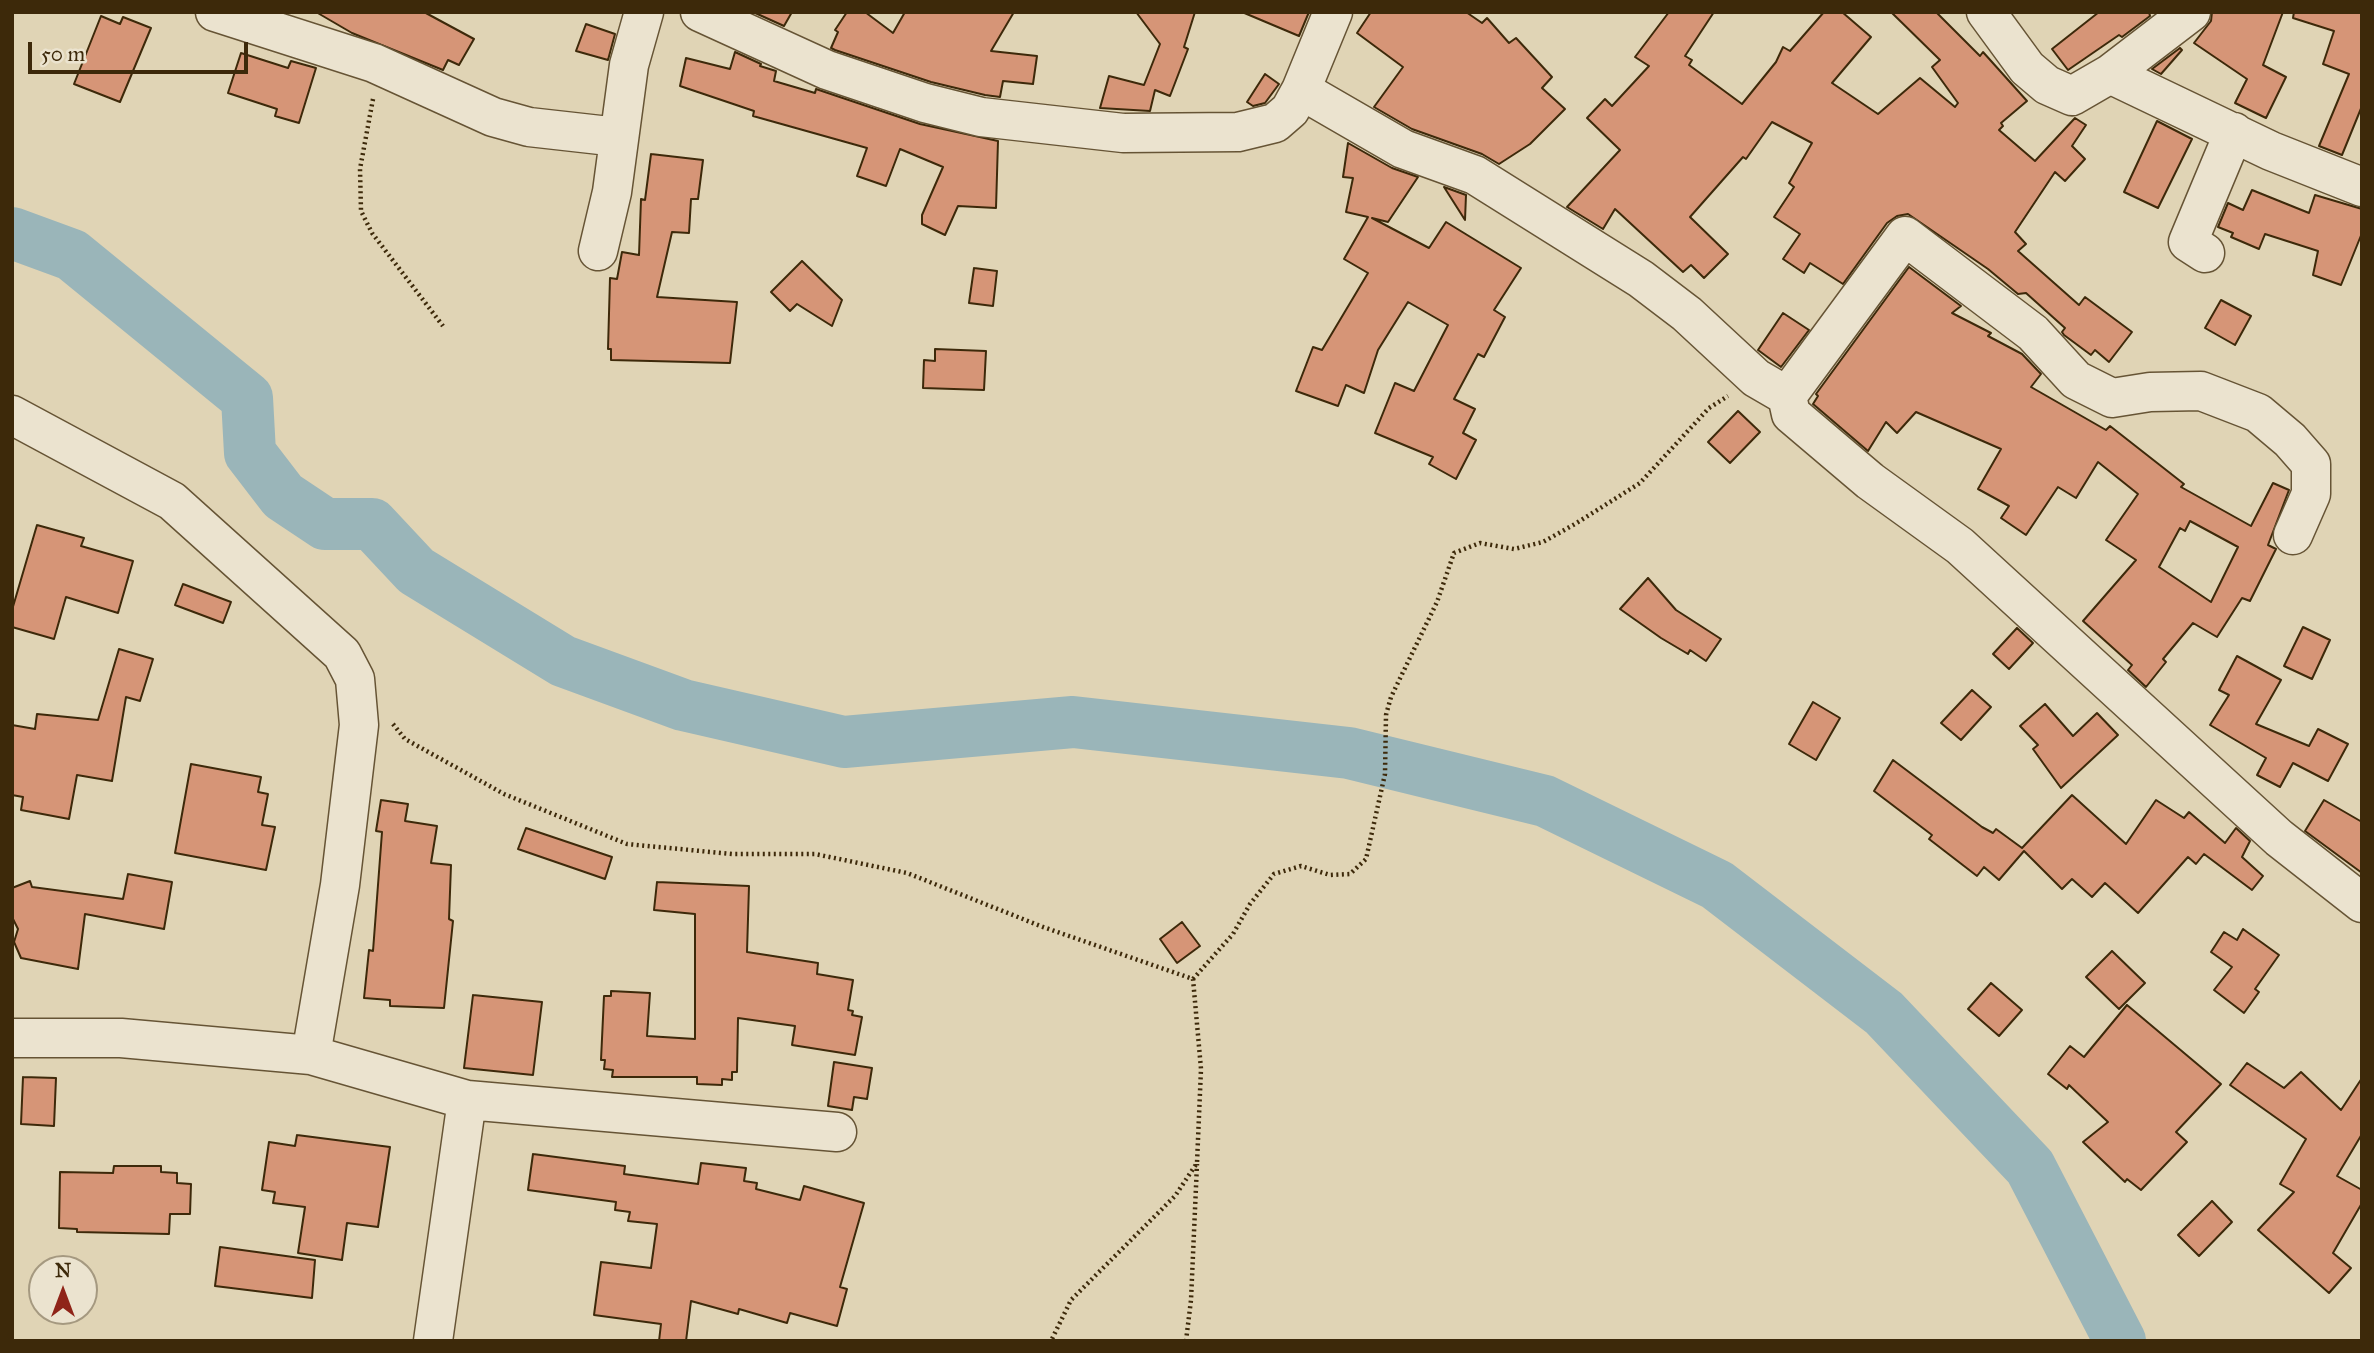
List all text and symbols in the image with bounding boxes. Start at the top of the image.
scale bar [32,28,252,72]
text: 50 m [41,41,85,67]
north arrow [28,1255,98,1325]
text: N [55,1259,71,1282]

